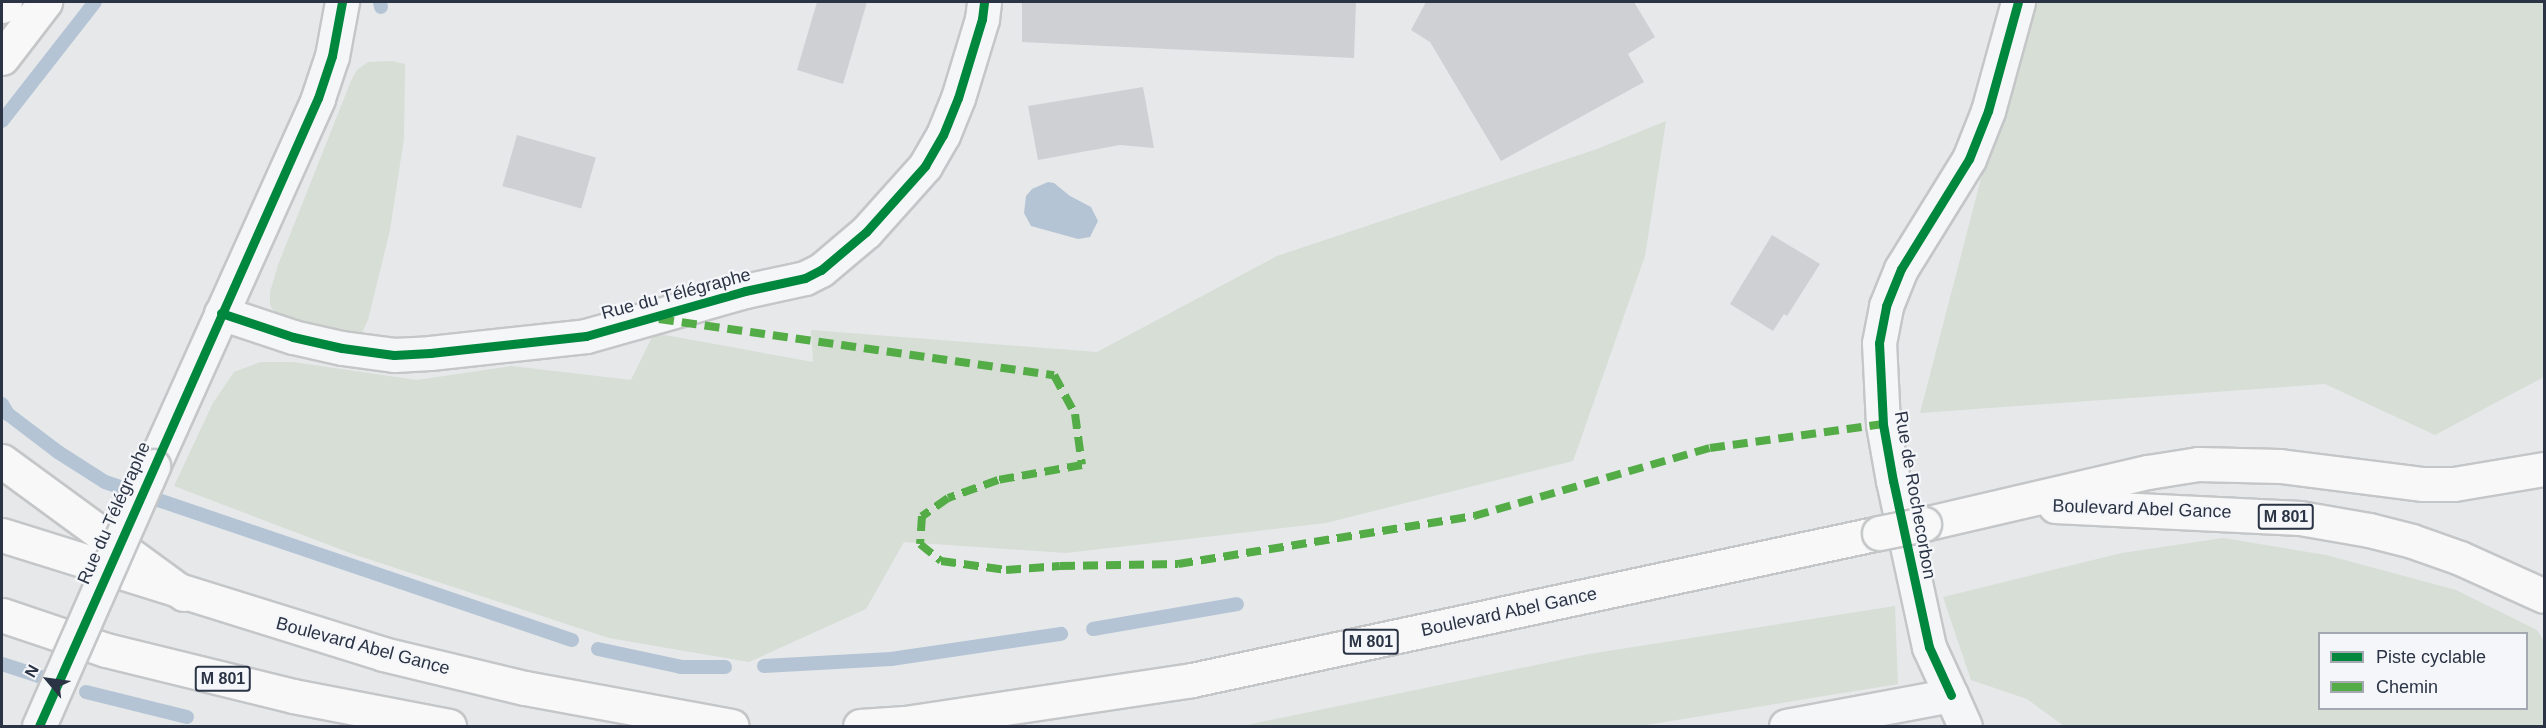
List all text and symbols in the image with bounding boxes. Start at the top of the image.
street label: Rue du Télégraphe [599,264,753,324]
street label: Rue de Rochecorbon [1890,409,1940,581]
street label: Rue du Télégraphe [73,438,155,588]
street label: Boulevard Abel Gance [2052,495,2232,523]
road number: M 801 [2258,504,2314,530]
street label: Boulevard Abel Gance [1419,583,1599,641]
street label: Boulevard Abel Gance [273,612,453,680]
road number: M 801 [1342,629,1400,655]
legend [2318,632,2528,710]
text: Piste cyclable [2376,647,2486,667]
north arrow [18,650,78,710]
text: N [22,662,42,680]
road number: M 801 [194,666,252,692]
text: Chemin [2376,677,2438,697]

